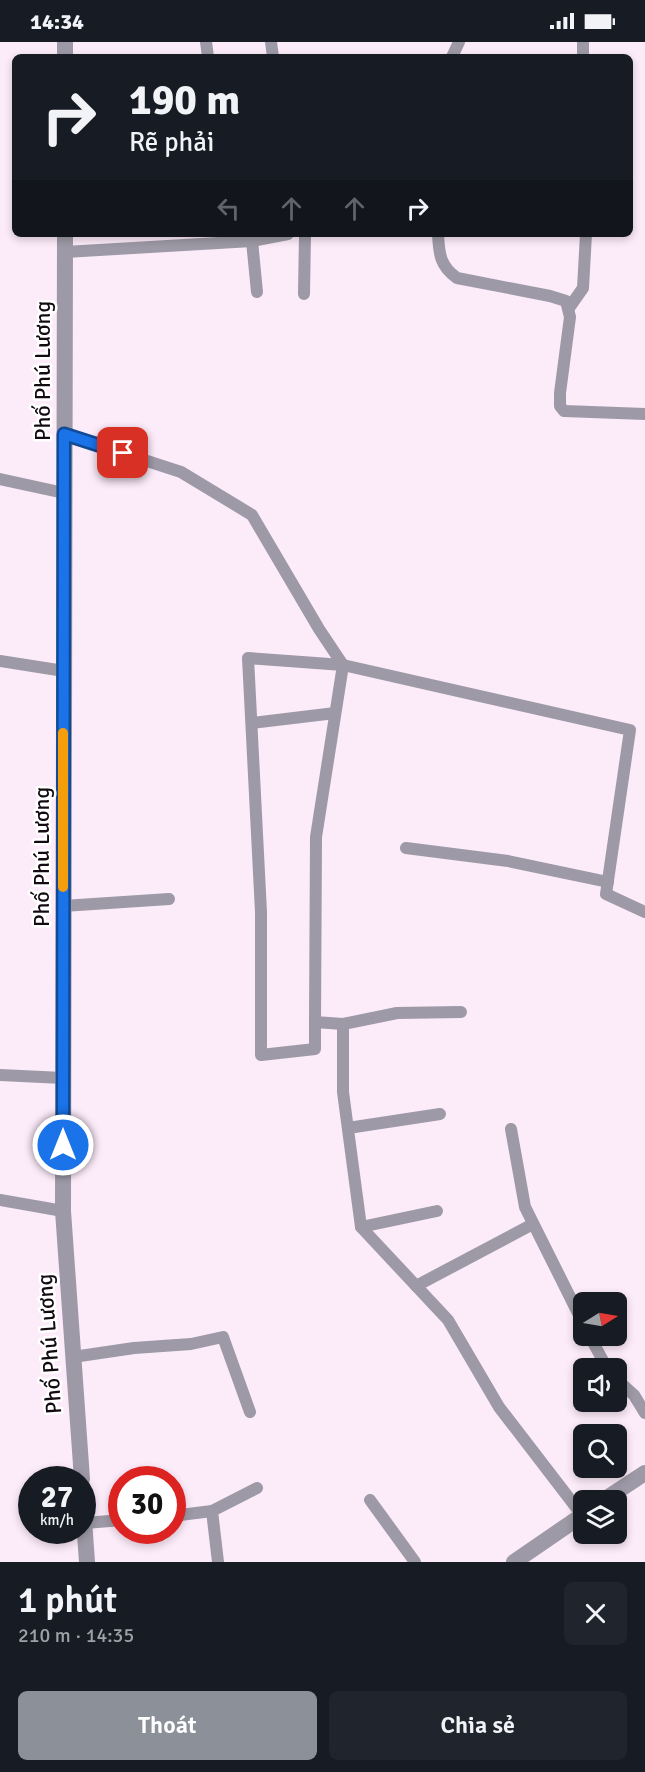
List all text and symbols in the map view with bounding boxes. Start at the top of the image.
text: 14:34 [30,8,84,35]
text: 190 m [129,75,240,126]
icon: right [30,78,108,156]
text: Rẽ phải [129,126,214,159]
icon: left [212,192,245,225]
icon: ahead [275,192,308,225]
icon: ahead [338,192,371,225]
icon: right [401,192,434,225]
street label: Phố Phú Lương [29,301,56,441]
pin [97,427,148,478]
icon: arrive [106,436,139,469]
street label: Phố Phú Lương [28,787,55,927]
position arrow [31,1113,95,1177]
street label: Phố Phú Lương [31,1273,67,1415]
north arrow [573,1292,627,1346]
map controls [573,1292,627,1544]
button: sound [573,1358,627,1412]
button: search [573,1424,627,1478]
speed limit sign: 30 [108,1466,186,1544]
text: 27 [41,1479,73,1516]
button: layers [573,1490,627,1544]
text: km/h [40,1511,74,1529]
text: 1 phút [18,1578,117,1623]
button: close [564,1582,627,1645]
text: 210 m · 14:35 [18,1623,134,1648]
button: Thoát [18,1691,317,1760]
button: Chia sẻ [329,1691,627,1760]

